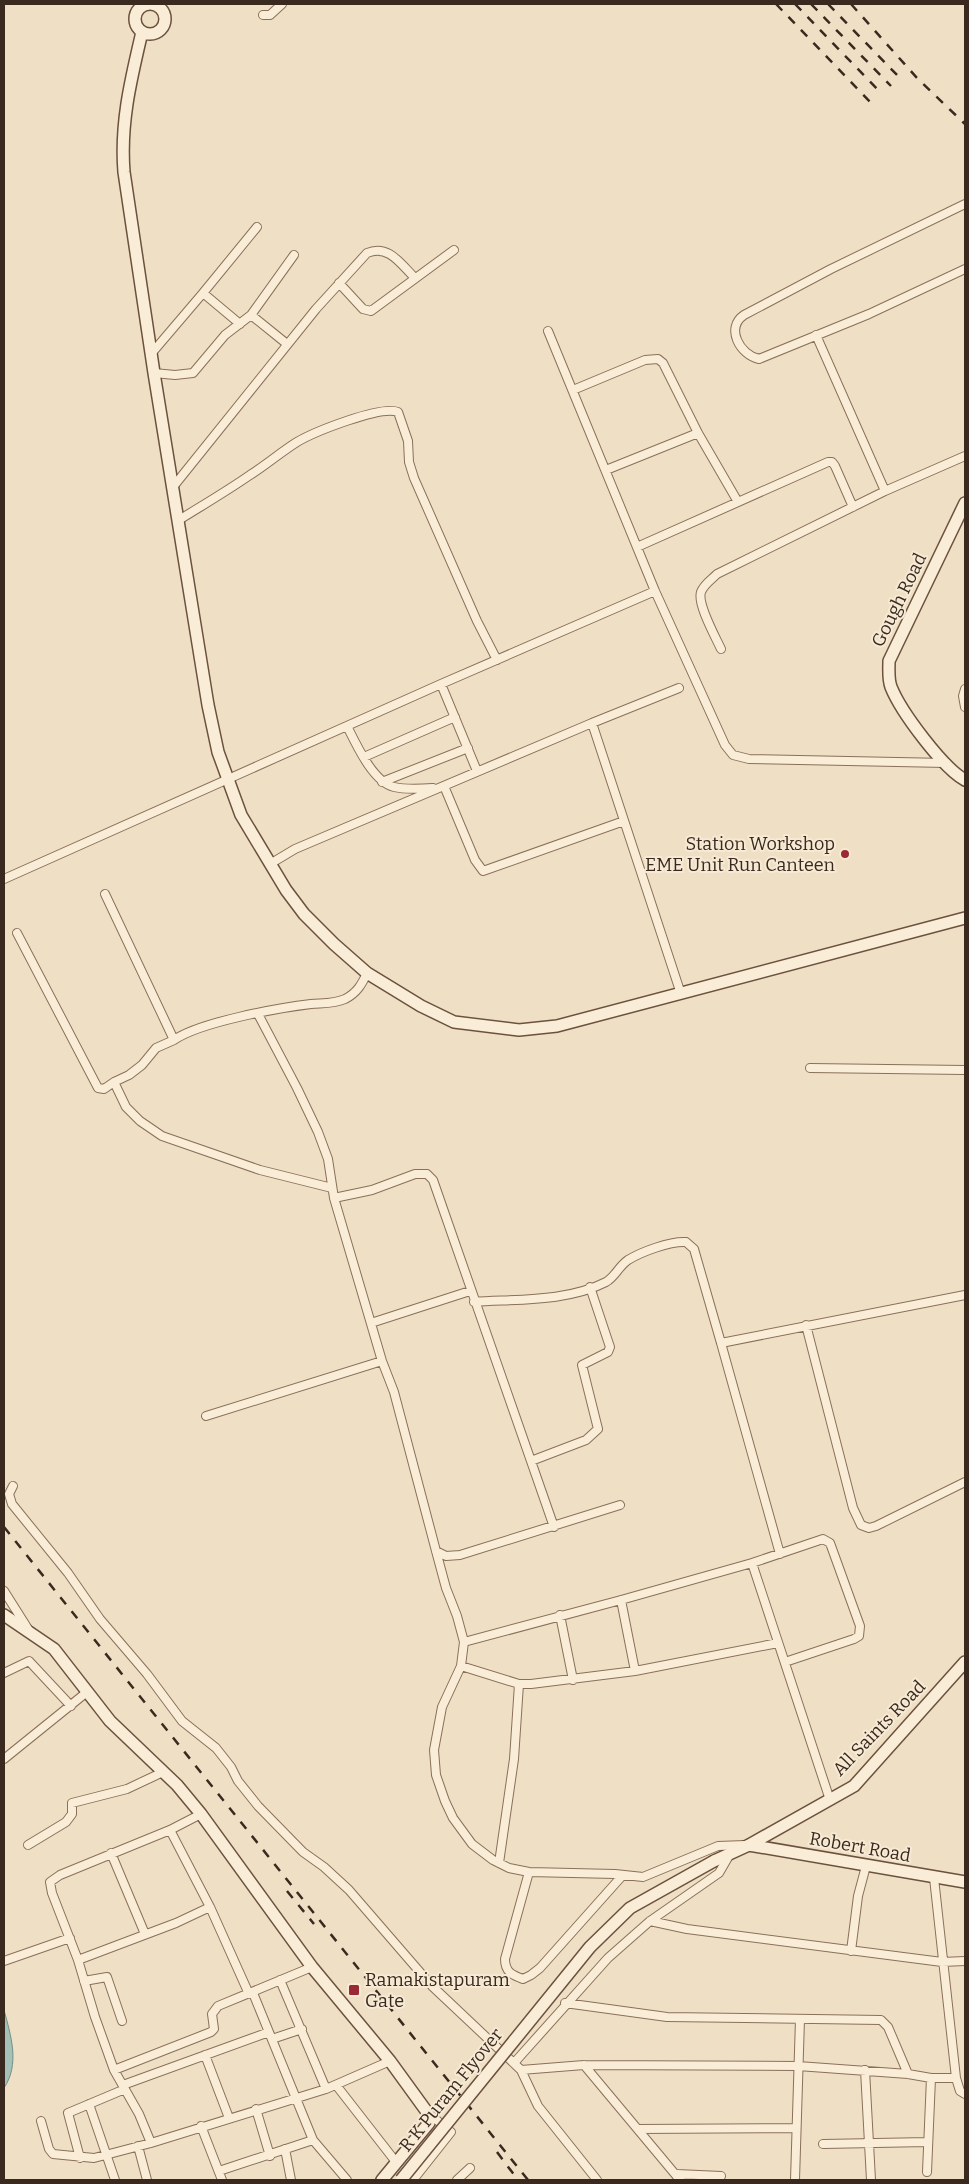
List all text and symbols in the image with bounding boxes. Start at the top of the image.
street label: Gough Road [867,549,931,651]
place label: Station Workshop EME Unit Run Canteen [645,833,836,876]
marker: Station Workshop EME Unit Run Canteen [839,848,851,860]
street label: All Saints Road [828,1675,930,1780]
street label: Robert Road [808,1827,913,1867]
place label: Ramakistapuram Gate [365,1969,510,2012]
marker: Ramakistapuram Gate [347,1983,361,1997]
street label: R K Puram Flyover [395,2024,508,2156]

